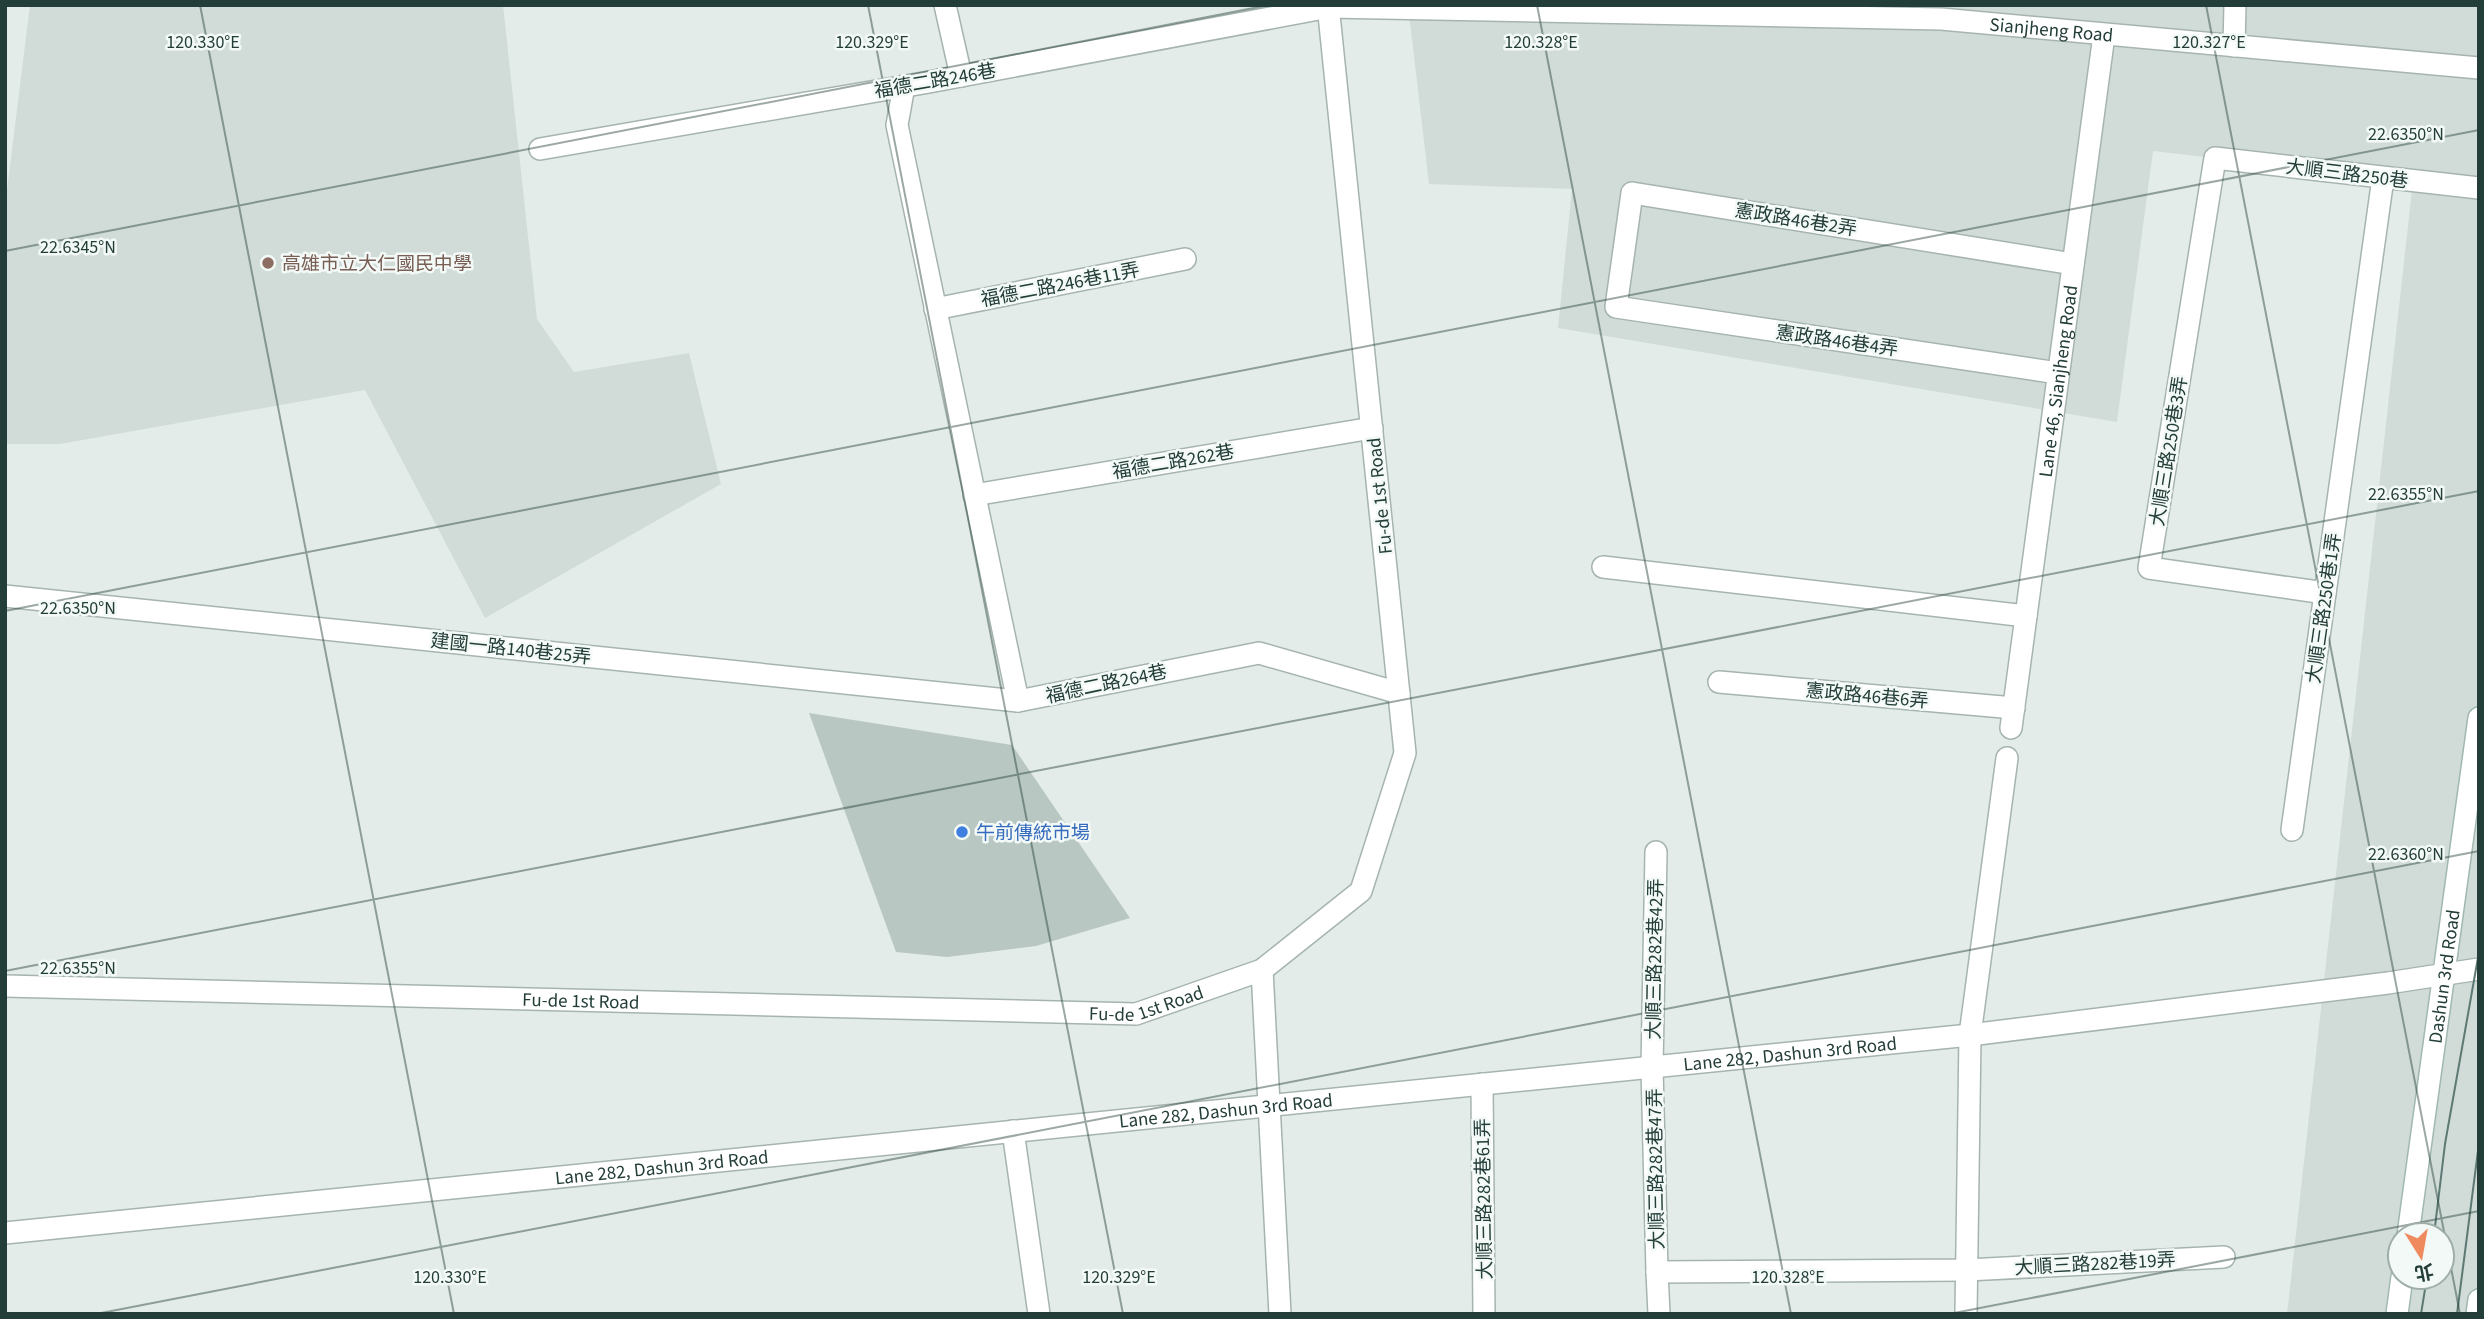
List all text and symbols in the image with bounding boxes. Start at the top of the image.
street label: Sianjheng Road [1988,11,2114,50]
text: 120.330°E [166,30,240,55]
text: 120.329°E [835,30,909,55]
text: 120.328°E [1504,30,1578,55]
text: 120.327°E [2172,30,2246,55]
street label: 福德二路246巷 [872,57,998,105]
text: 22.6350°N [2368,122,2444,147]
street label: 大順三路250巷 [2284,154,2410,195]
street label: 憲政路46巷2弄 [1733,198,1859,243]
text: 22.6345°N [40,235,116,260]
place label: 高雄市立大仁國民中學 [282,251,472,278]
marker: 高雄市立大仁國民中學 [260,255,276,271]
street label: 福德二路246巷11弄 [979,257,1142,314]
street label: Lane 46, Sianjheng Road [2033,283,2085,479]
street label: 憲政路46巷4弄 [1774,320,1900,363]
street label: 大順三路250巷3弄 [2144,374,2195,528]
street label: Fu-de 1st Road [1361,436,1400,555]
street label: 福德二路262巷 [1110,438,1236,486]
text: 22.6355°N [2368,482,2444,507]
street label: 大順三路250巷1弄 [2301,531,2348,685]
text: 22.6350°N [40,596,116,621]
street label: 建國一路140巷25弄 [429,628,592,671]
street label: 福德二路264巷 [1043,658,1169,710]
street label: 憲政路46巷6弄 [1804,678,1929,715]
place label: 午前傳統市場 [976,820,1090,847]
marker: 午前傳統市場 [954,824,970,840]
text: 22.6360°N [2368,842,2444,867]
street label: 大順三路282巷42弄 [1641,878,1670,1040]
street label: Dashun 3rd Road [2422,908,2468,1045]
text: 22.6355°N [40,956,116,981]
street label: Fu-de 1st Road [1089,980,1207,1029]
street label: Fu-de 1st Road [522,987,640,1017]
street label: Lane 282, Dashun 3rd Road [1682,1030,1898,1079]
street label: Lane 282, Dashun 3rd Road [1118,1087,1334,1136]
street label: 大順三路282巷47弄 [1642,1088,1671,1250]
street label: 大順三路282巷61弄 [1470,1118,1499,1280]
street label: Lane 282, Dashun 3rd Road [554,1144,770,1193]
north arrow [2386,1221,2456,1291]
street label: 大順三路282巷19弄 [2014,1247,2176,1282]
text: 北 [2412,1256,2436,1286]
text: 120.330°E [413,1265,487,1290]
text: 120.329°E [1082,1265,1156,1290]
text: 120.328°E [1751,1265,1825,1290]

